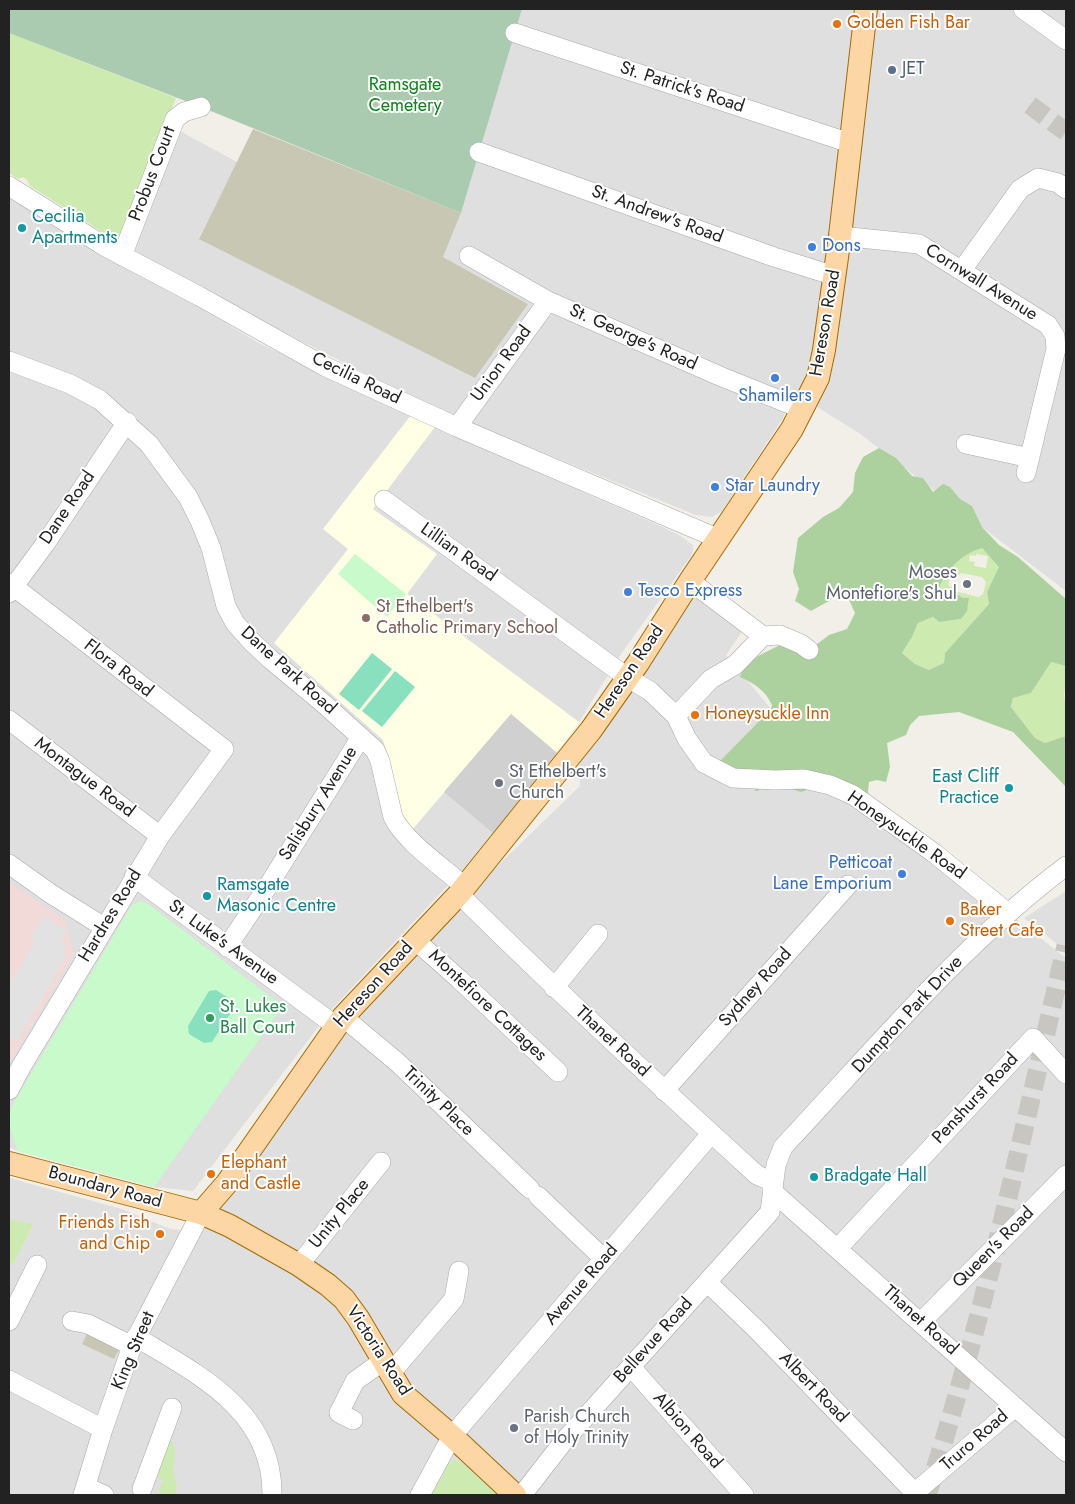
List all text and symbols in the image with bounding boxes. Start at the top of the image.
place label: Golden Fish Bar [847,13,970,35]
marker: Golden Fish Bar [831,18,843,30]
street label: St. Patrick's Road [617,58,747,118]
place label: JET [902,59,925,81]
marker: JET [886,64,898,76]
park label: Ramsgate Cemetery [368,75,442,118]
street label: Probus Court [125,124,181,224]
street label: St. Andrew's Road [588,181,726,249]
place label: Cecilia Apartments [32,207,118,250]
marker: Cecilia Apartments [16,222,28,234]
place label: Dons [822,236,861,258]
street label: Cornwall Avenue [921,240,1041,326]
marker: Dons [806,241,818,253]
street label: Hereson Road [806,268,846,378]
street label: St. George's Road [566,300,700,376]
street label: Union Road [467,322,537,406]
street label: Cecilia Road [308,348,404,410]
marker: Shamilers [769,372,781,384]
place label: Shamilers [738,386,812,408]
street label: Dane Road [36,467,100,549]
place label: Star Laundry [725,476,820,498]
marker: Star Laundry [709,481,721,493]
street label: Lillian Road [416,519,500,587]
place label: Moses Montefiore's Shul [826,563,957,606]
marker: Moses Montefiore's Shul [961,578,973,590]
place label: Tesco Express [638,581,742,603]
marker: Tesco Express [622,586,634,598]
place label: St Ethelbert's Catholic Primary School [376,597,558,640]
marker: St Ethelbert's Catholic Primary School [360,612,372,624]
street label: Hereson Road [591,621,669,723]
street label: Dane Park Road [236,622,340,720]
street label: Flora Road [79,635,157,703]
place label: Honeysuckle Inn [705,704,829,726]
marker: Honeysuckle Inn [689,709,701,721]
street label: Montague Road [30,733,138,823]
street label: Salisbury Avenue [275,743,363,865]
place label: St Ethelbert's Church [509,762,606,804]
place label: East Cliff Practice [932,767,999,810]
marker: St Ethelbert's Church [493,777,505,789]
marker: East Cliff Practice [1003,782,1015,794]
street label: Honeysuckle Road [842,787,970,885]
place label: Petticoat Lane Emporium [773,853,892,896]
street label: Hardres Road [75,866,147,966]
marker: Petticoat Lane Emporium [896,868,908,880]
place label: Ramsgate Masonic Centre [217,875,336,918]
marker: Ramsgate Masonic Centre [201,890,213,902]
street label: St. Luke's Avenue [164,896,282,990]
place label: Baker Street Cafe [960,900,1044,942]
marker: Baker Street Cafe [944,915,956,927]
street label: Hereson Road [330,938,418,1032]
street label: Sydney Road [715,944,797,1032]
street label: Montefiore Cottages [423,946,551,1066]
street label: Dumpton Park Drive [848,952,968,1078]
place label: St. Lukes Ball Court [220,997,294,1040]
street label: Thanet Road [570,1002,654,1082]
marker: St. Lukes Ball Court [204,1012,216,1024]
street label: Penshurst Road [928,1049,1024,1149]
street label: Trinity Place [398,1063,478,1141]
place label: Elephant and Castle [221,1153,301,1196]
street label: Boundary Road [46,1162,164,1214]
place label: Bradgate Hall [824,1166,927,1188]
marker: Elephant and Castle [205,1168,217,1180]
marker: Bradgate Hall [808,1171,820,1183]
street label: Unity Place [305,1175,375,1253]
street label: Queen's Road [949,1203,1039,1293]
place label: Friends Fish and Chip [58,1213,150,1256]
marker: Friends Fish and Chip [154,1228,166,1240]
street label: Avenue Road [541,1240,623,1330]
street label: Thanet Road [878,1282,962,1360]
street label: Bellevue Road [610,1294,698,1388]
street label: Victoria Road [341,1302,415,1400]
street label: King Street [108,1309,160,1393]
street label: Albert Road [774,1348,852,1428]
street label: Albion Road [648,1388,726,1474]
street label: Truro Road [937,1406,1013,1476]
place label: Parish Church of Holy Trinity [524,1407,630,1450]
marker: Parish Church of Holy Trinity [508,1422,520,1434]

